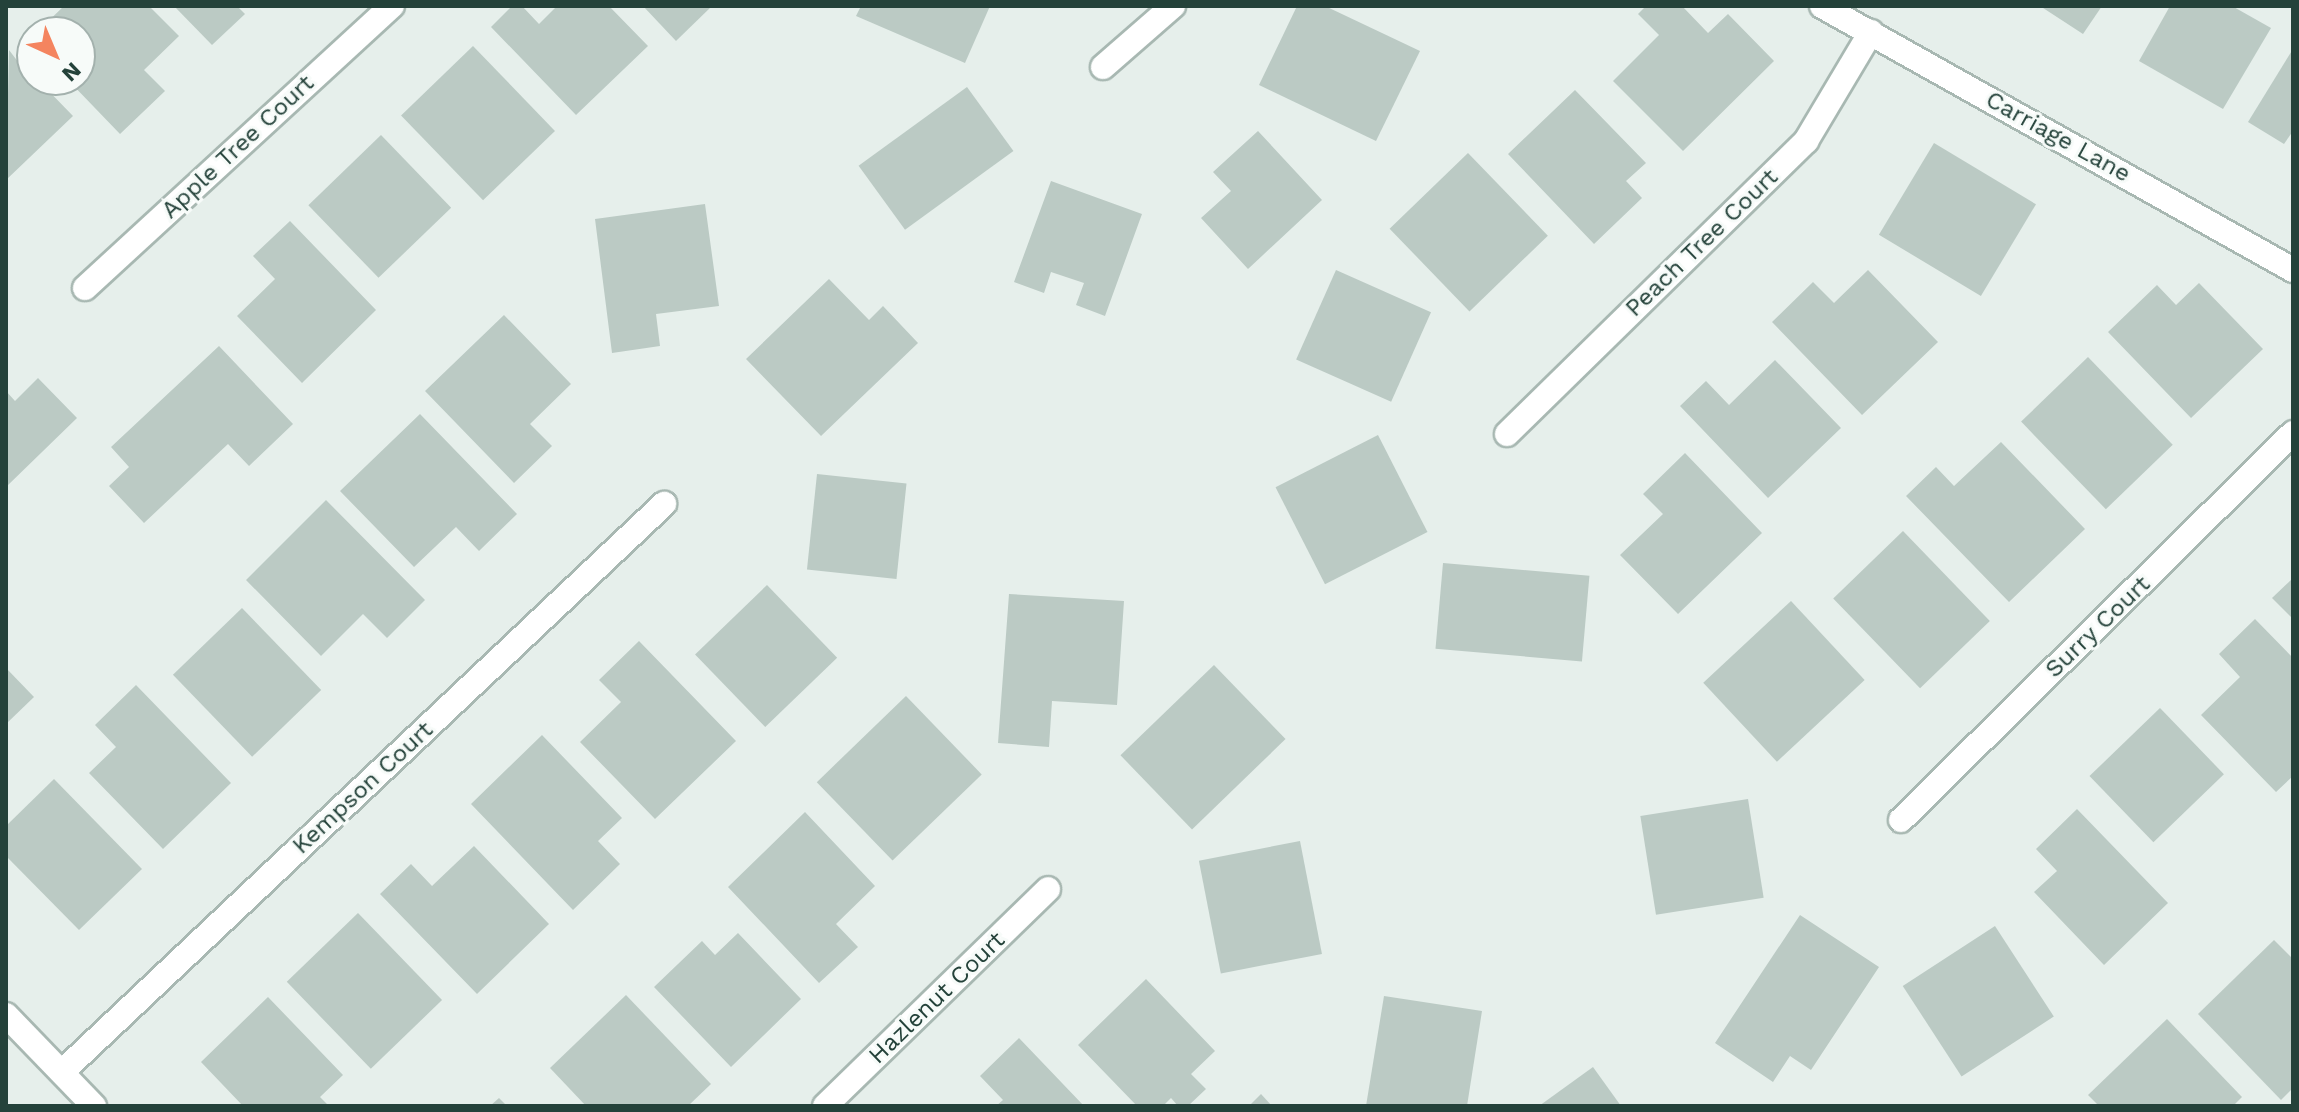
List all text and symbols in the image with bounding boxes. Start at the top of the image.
north arrow [16,16,96,96]
text: N [57,58,86,87]
street label: Apple Tree Court [156,69,320,225]
street label: Carriage Lane [1981,85,2135,189]
street label: Peach Tree Court [1620,163,1784,323]
street label: Surry Court [2039,570,2157,684]
street label: Kempson Court [287,716,439,860]
street label: Hazlenut Court [863,926,1011,1070]

